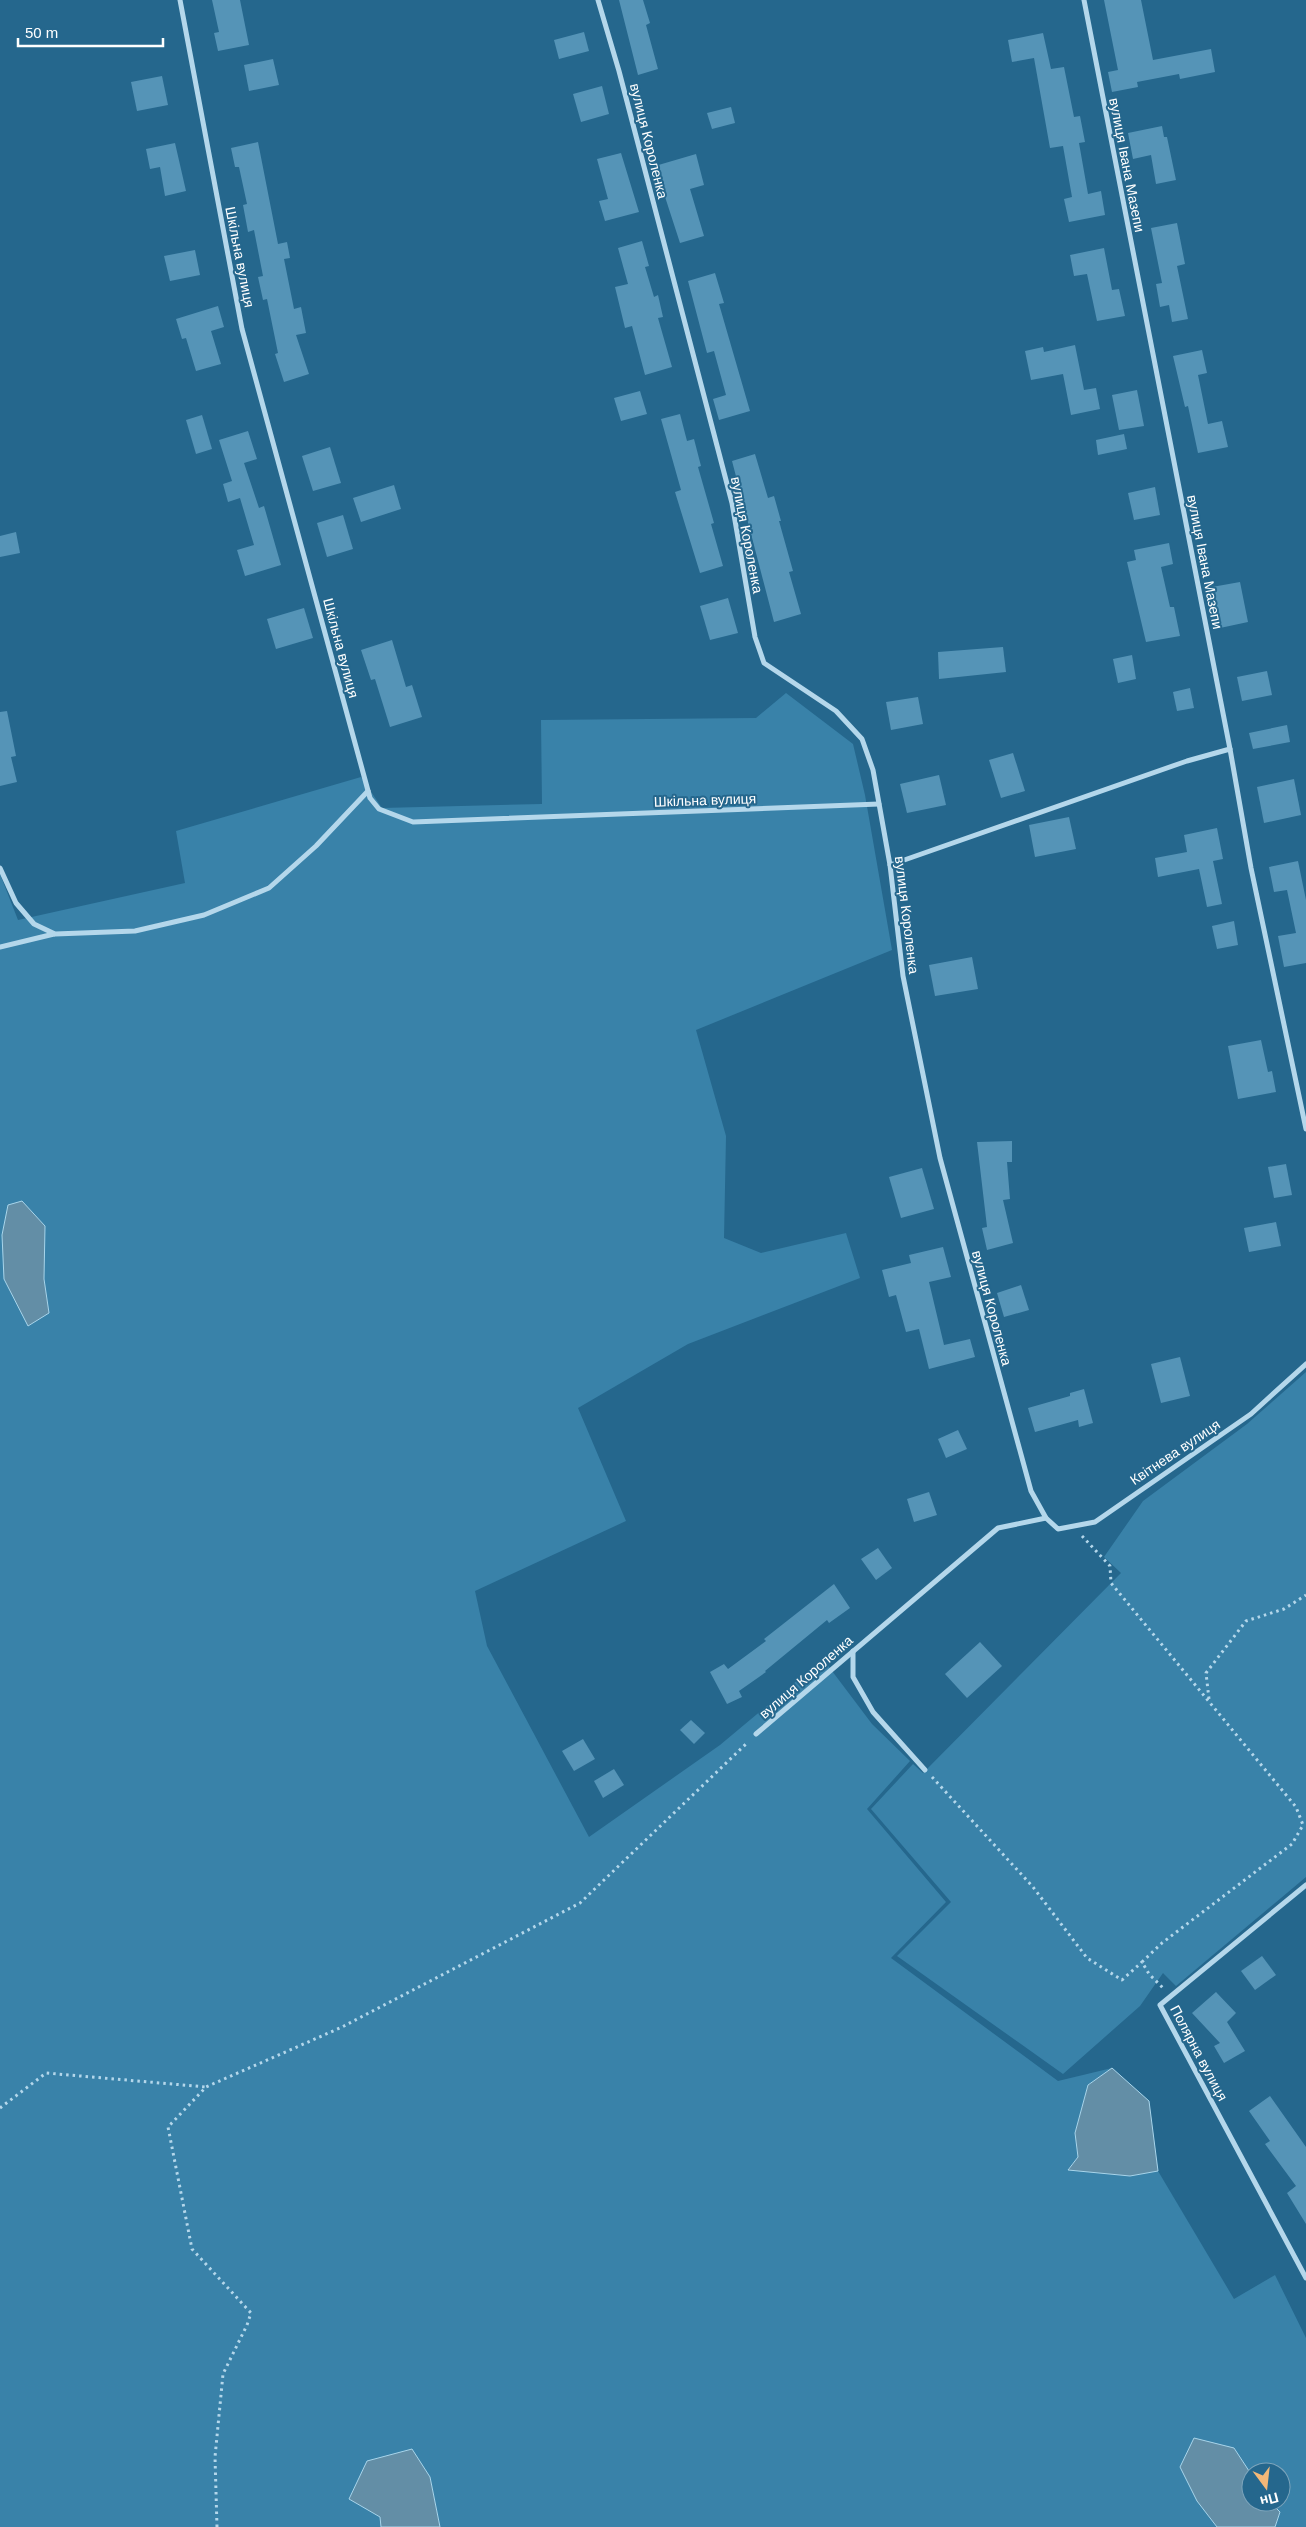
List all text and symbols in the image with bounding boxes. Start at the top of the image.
scale bar [18,15,162,47]
text: 50 m [25,24,58,41]
street label: вулиця Короленка [627,82,671,201]
street label: вулиця Івана Мазепи [1106,96,1148,234]
street label: Шкільна вулиця [222,205,258,309]
street label: вулиця Короленка [728,475,766,595]
street label: вулиця Івана Мазепи [1184,493,1226,631]
street label: Шкільна вулиця [320,596,362,700]
street label: Шкільна вулиця [654,790,756,810]
street label: вулиця Короленка [892,855,922,975]
street label: вулиця Короленка [969,1249,1015,1367]
street label: Квітнева вулиця [1127,1416,1223,1488]
street label: вулиця Короленка [756,1632,856,1722]
street label: Полярна вулиця [1167,2002,1231,2104]
north arrow [1241,2462,1291,2512]
text: Пн [1258,2489,1280,2510]

